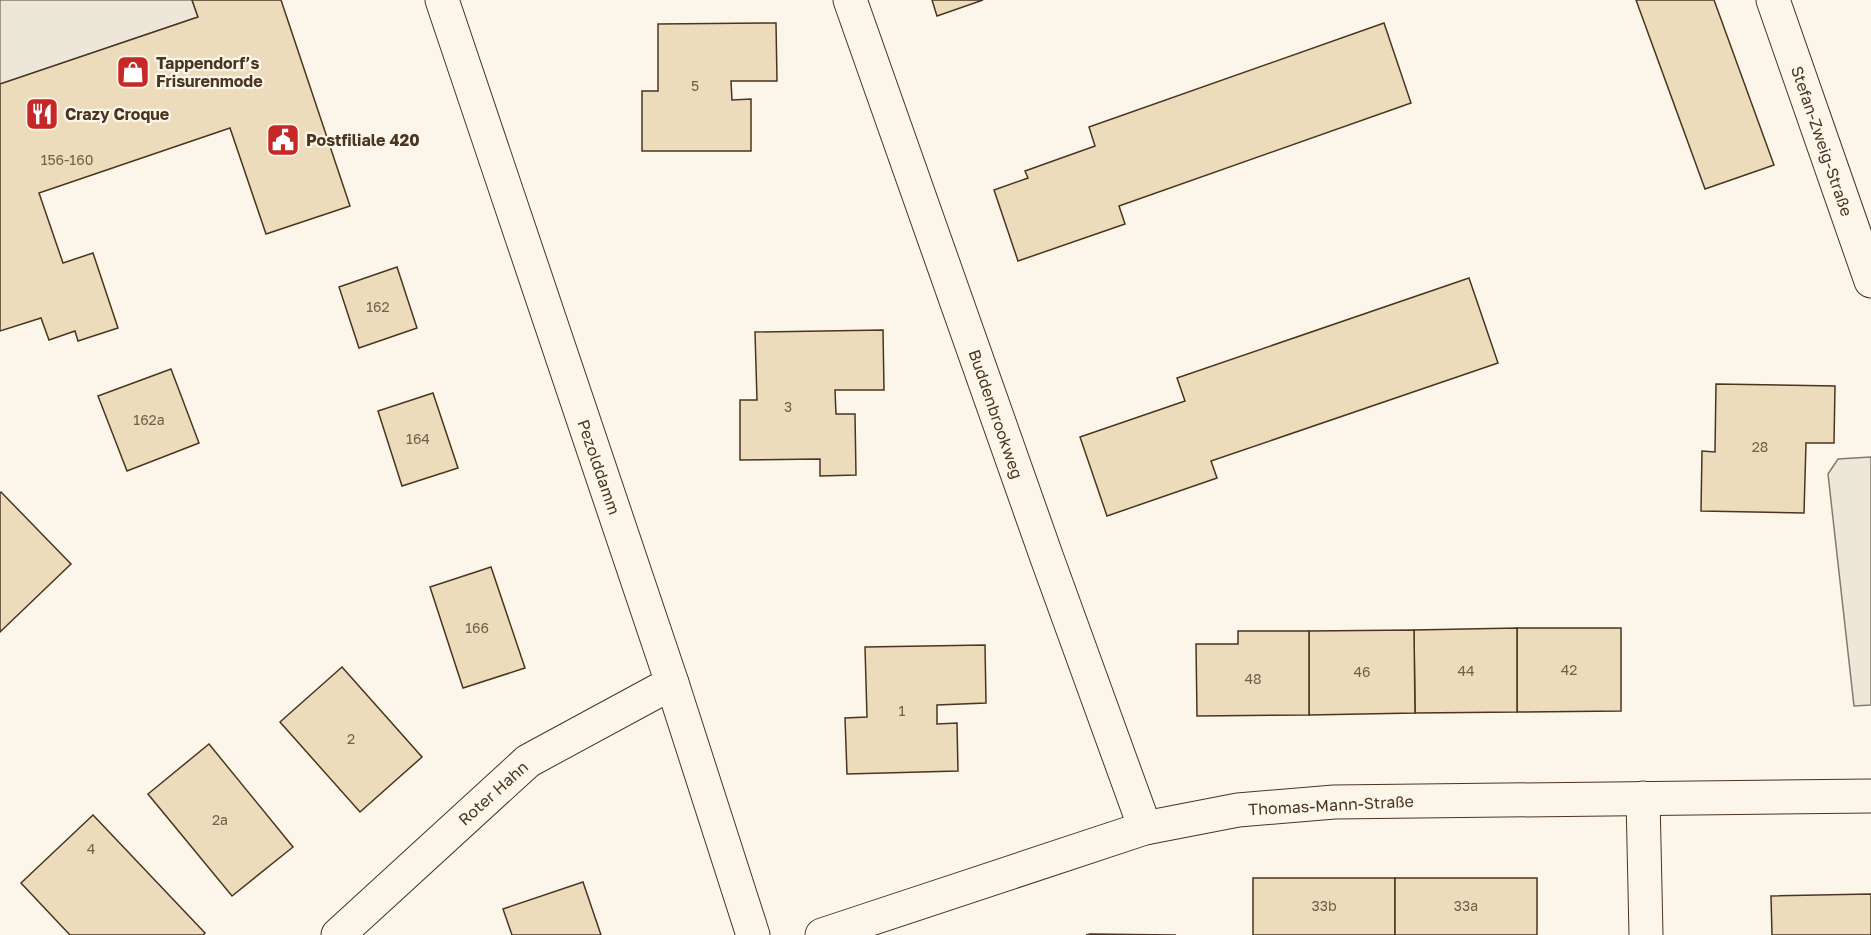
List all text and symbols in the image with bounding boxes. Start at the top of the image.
place label: Tappendorf’s Frisurenmode [156,53,263,91]
shop icon: Tappendorf’s Frisurenmode [115,54,151,90]
street label: Stefan-Zweig-Straße [1787,63,1857,219]
house number: 5 [691,77,699,94]
restaurant icon: Crazy Croque [24,96,60,132]
place label: Crazy Croque [65,104,169,124]
public building icon: Postfiliale 420 [265,122,301,158]
place label: Postfiliale 420 [306,130,420,150]
house number: 156-160 [41,151,93,168]
house number: 162 [366,298,390,315]
street label: Buddenbrookweg [964,347,1028,481]
house number: 3 [784,398,792,415]
house number: 162a [133,411,165,428]
street label: Pezolddamm [573,417,625,517]
house number: 164 [406,430,430,447]
house number: 28 [1752,438,1768,455]
house number: 166 [465,619,489,636]
house number: 42 [1561,661,1577,678]
house number: 44 [1457,662,1475,679]
house number: 46 [1353,663,1371,680]
house number: 48 [1244,670,1262,687]
house number: 1 [899,702,906,719]
house number: 2 [347,730,355,747]
street label: Roter Hahn [454,756,532,830]
street label: Thomas-Mann-Straße [1248,791,1414,819]
house number: 2a [212,811,228,828]
house number: 4 [87,840,95,857]
house number: 33b [1312,897,1337,914]
house number: 33a [1454,897,1478,914]

